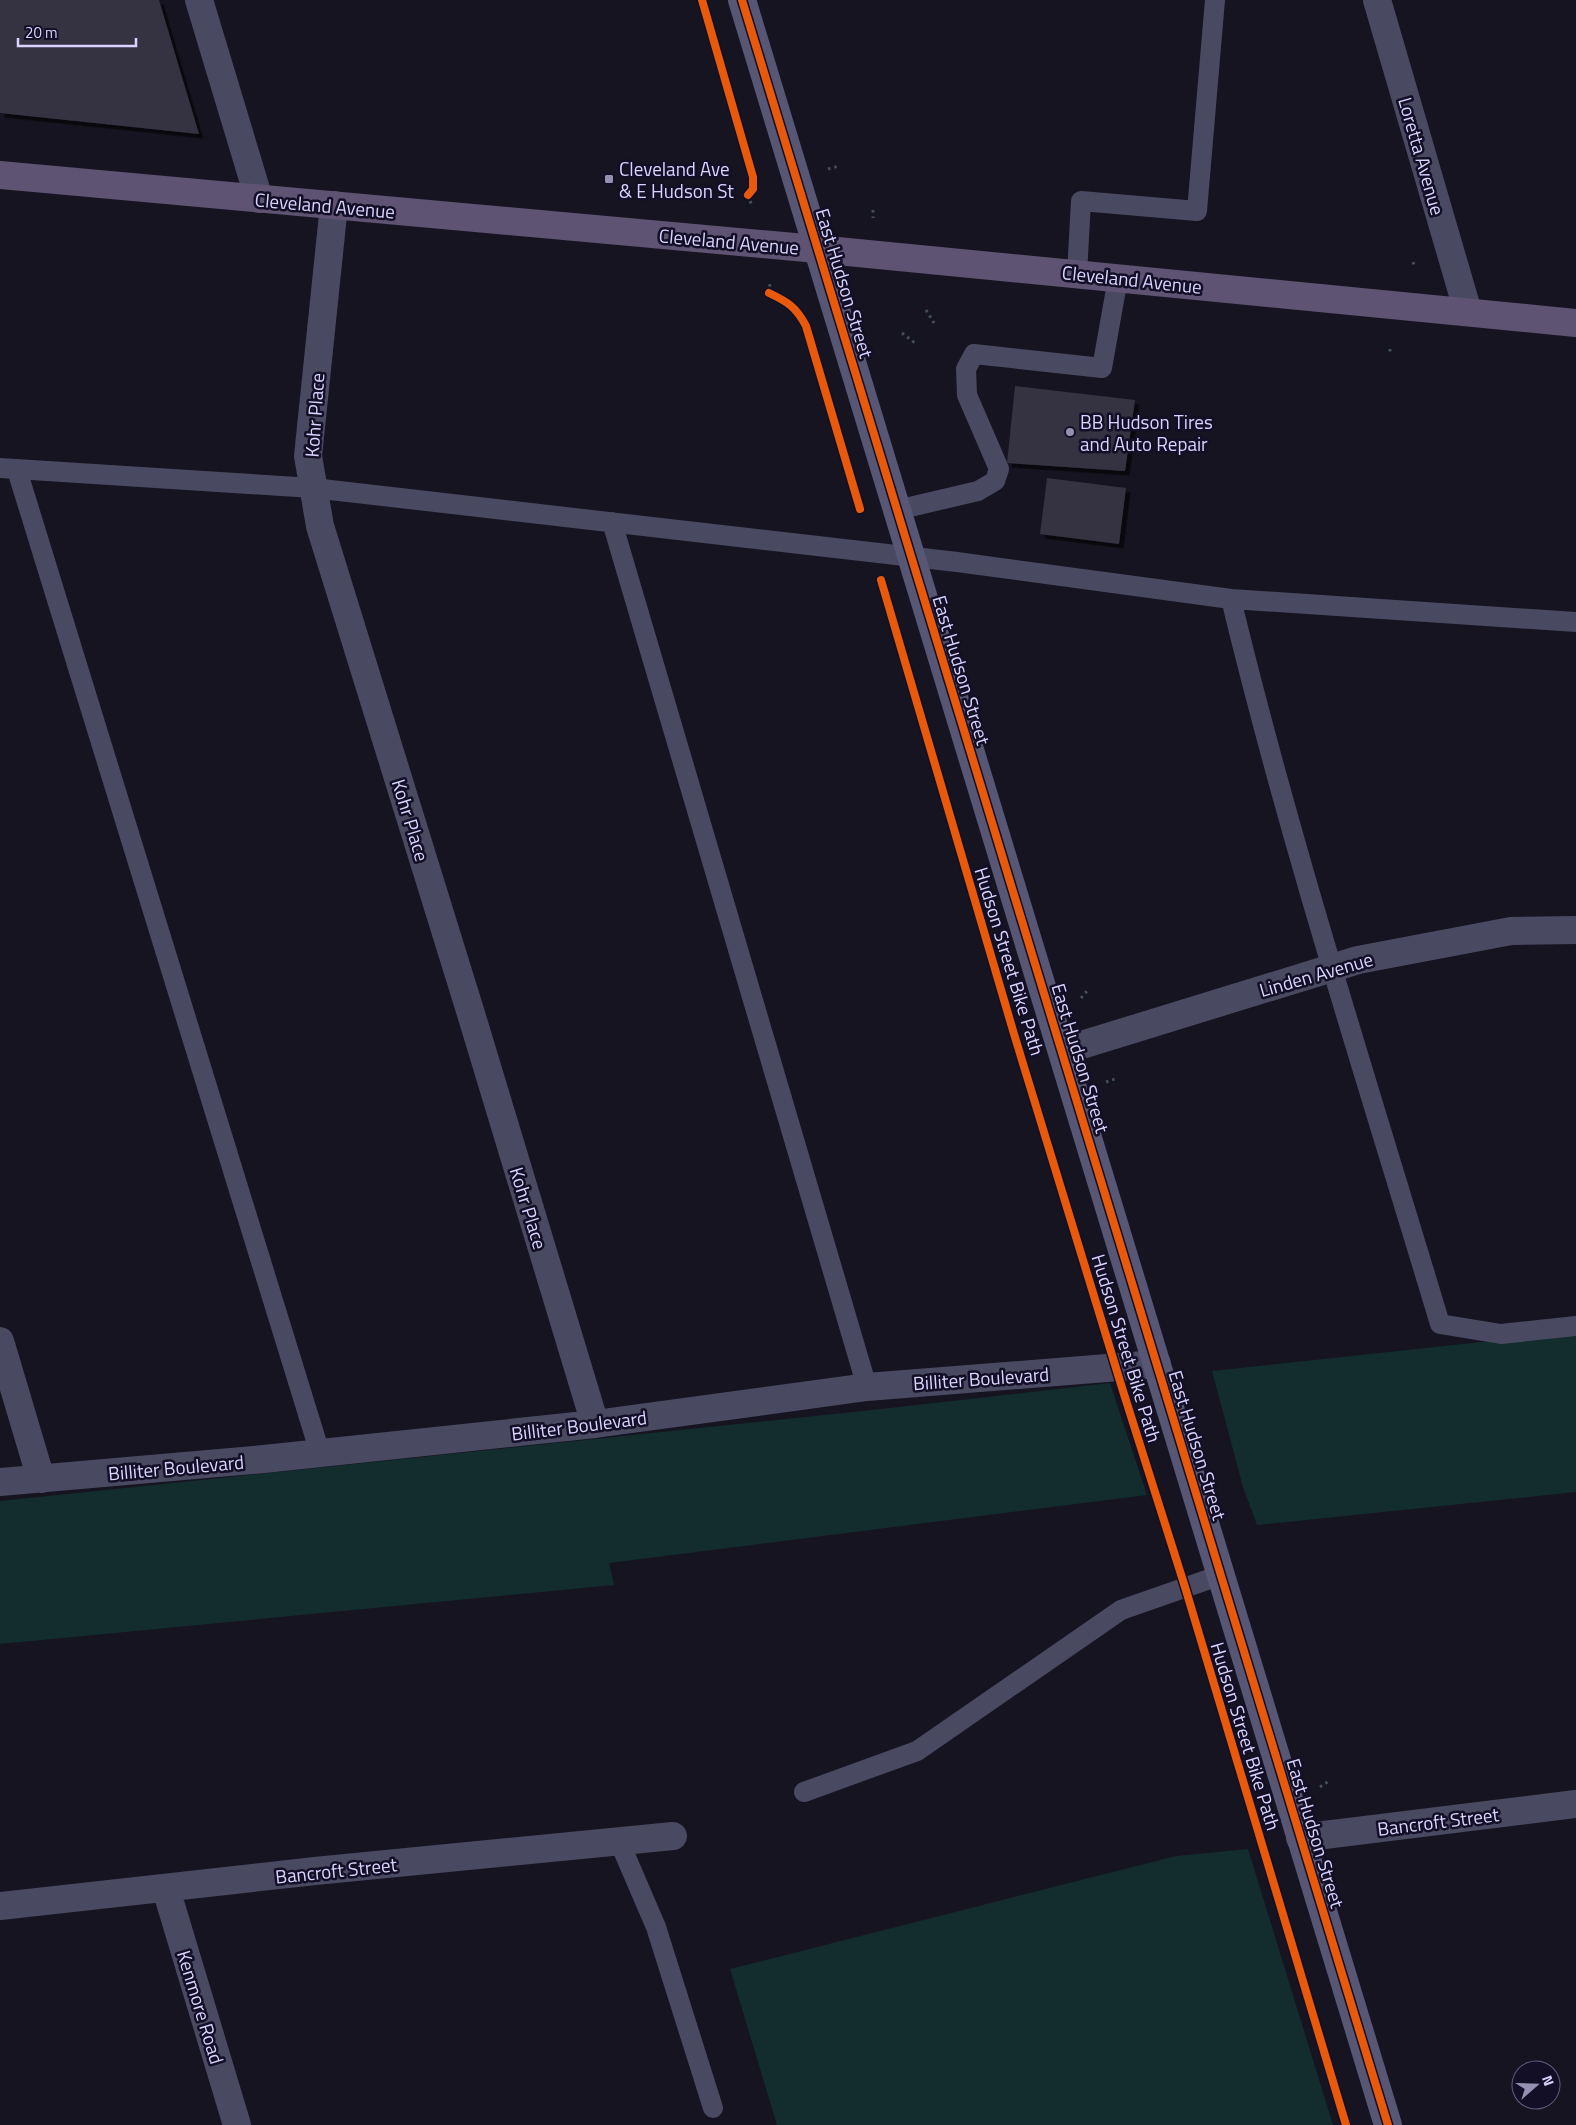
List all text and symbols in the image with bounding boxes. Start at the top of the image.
scale bar [18,15,135,47]
text: 20 m [25,21,58,44]
street label: Loretta Avenue [1391,94,1453,218]
place label: Cleveland Ave & E Hudson St [619,154,734,205]
marker: Cleveland Ave & E Hudson St [603,173,615,185]
street label: Cleveland Avenue [254,184,396,226]
street label: East Hudson Street [808,205,882,362]
street label: Cleveland Avenue [658,220,800,262]
street label: Cleveland Avenue [1061,257,1203,301]
street label: Kohr Place [297,372,331,458]
place label: BB Hudson Tires and Auto Repair [1080,407,1213,458]
marker: BB Hudson Tires and Auto Repair [1064,426,1076,438]
street label: East Hudson Street [925,592,999,749]
street label: Kohr Place [385,775,437,865]
street label: Hudson Street Bike Path [968,863,1052,1059]
street label: Linden Avenue [1256,944,1376,1004]
street label: East Hudson Street [1044,980,1118,1137]
street label: Kohr Place [503,1163,555,1253]
street label: Hudson Street Bike Path [1085,1250,1169,1446]
street label: Billiter Boulevard [912,1359,1050,1397]
street label: East Hudson Street [1161,1367,1235,1524]
street label: Billiter Boulevard [510,1402,648,1448]
street label: Billiter Boulevard [107,1447,245,1487]
street label: Hudson Street Bike Path [1204,1638,1288,1834]
street label: East Hudson Street [1279,1755,1353,1912]
street label: Bancroft Street [1376,1799,1501,1843]
street label: Bancroft Street [274,1849,399,1891]
street label: Kenmore Road [170,1947,232,2067]
north arrow [1511,2060,1561,2110]
text: N [1537,2072,1560,2089]

